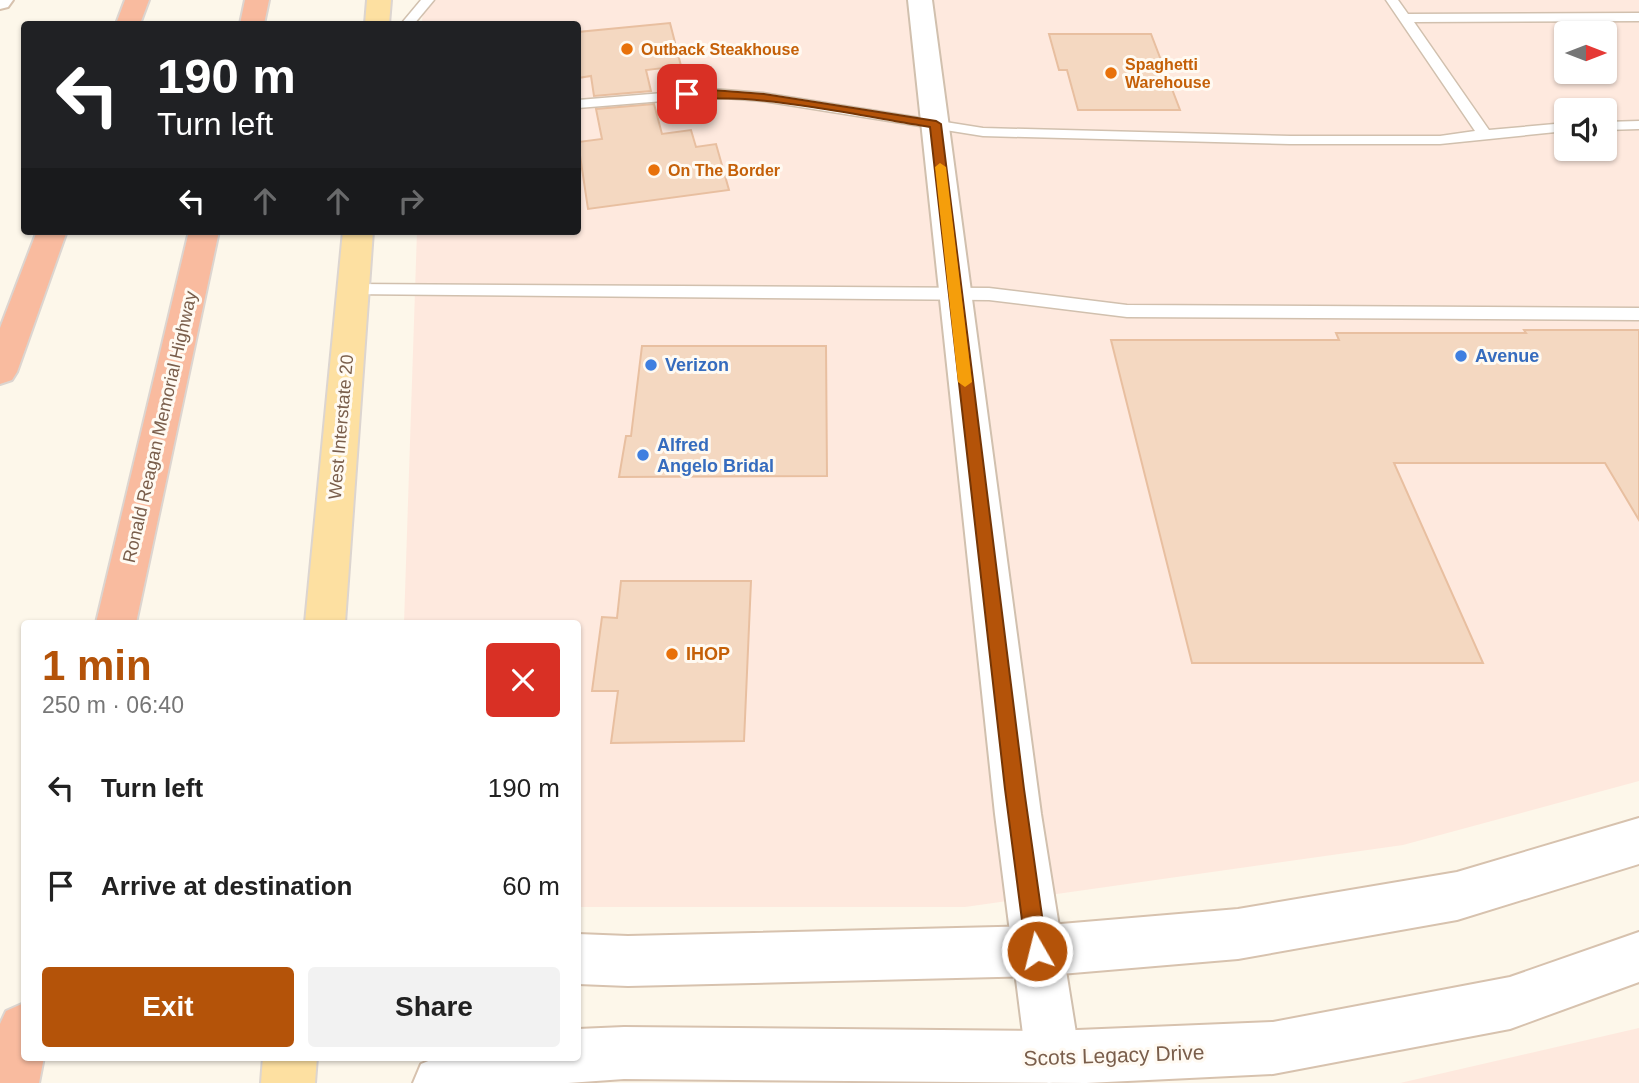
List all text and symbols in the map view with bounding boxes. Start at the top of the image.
north arrow [1554,21,1617,84]
map controls [1554,21,1617,161]
marker: Outback Steakhouse [619,41,635,57]
place label: Outback Steakhouse [641,41,799,58]
icon: left [42,49,133,140]
text: 190 m [157,49,296,103]
place label: Spaghetti Warehouse [1125,56,1211,91]
pin [657,64,717,124]
marker: Spaghetti Warehouse [1103,65,1119,81]
icon: arrive [668,75,706,113]
button: sound [1554,98,1617,161]
text: Turn left [157,106,273,142]
marker: On The Border [646,162,662,178]
place label: On The Border [668,162,780,179]
icon: left [173,182,211,220]
icon: ahead [246,182,284,220]
icon: ahead [319,182,357,220]
icon: right [392,182,430,220]
street label: Ronald Reagan Memorial Highway [119,289,201,565]
place label: Avenue [1475,346,1539,366]
marker: Avenue [1453,348,1469,364]
street label: West Interstate 20 [325,354,357,500]
place label: Verizon [665,355,729,375]
marker: Verizon [643,357,659,373]
place label: Alfred Angelo Bridal [657,435,774,476]
marker: Alfred Angelo Bridal [635,447,651,463]
text: 1 min [42,642,152,689]
button: close [486,643,560,717]
place label: IHOP [686,644,730,664]
marker: IHOP [664,646,680,662]
text: 250 m · 06:40 [42,692,184,718]
icon: left [42,769,80,807]
text: Turn left [101,773,203,803]
text: 190 m [488,773,560,803]
icon: arrive [42,867,80,905]
text: Arrive at destination [101,871,352,901]
text: 60 m [502,871,560,901]
position arrow [1000,914,1074,988]
button: Exit [42,967,294,1047]
button: Share [308,967,560,1047]
street label: Scots Legacy Drive [1023,1040,1205,1070]

